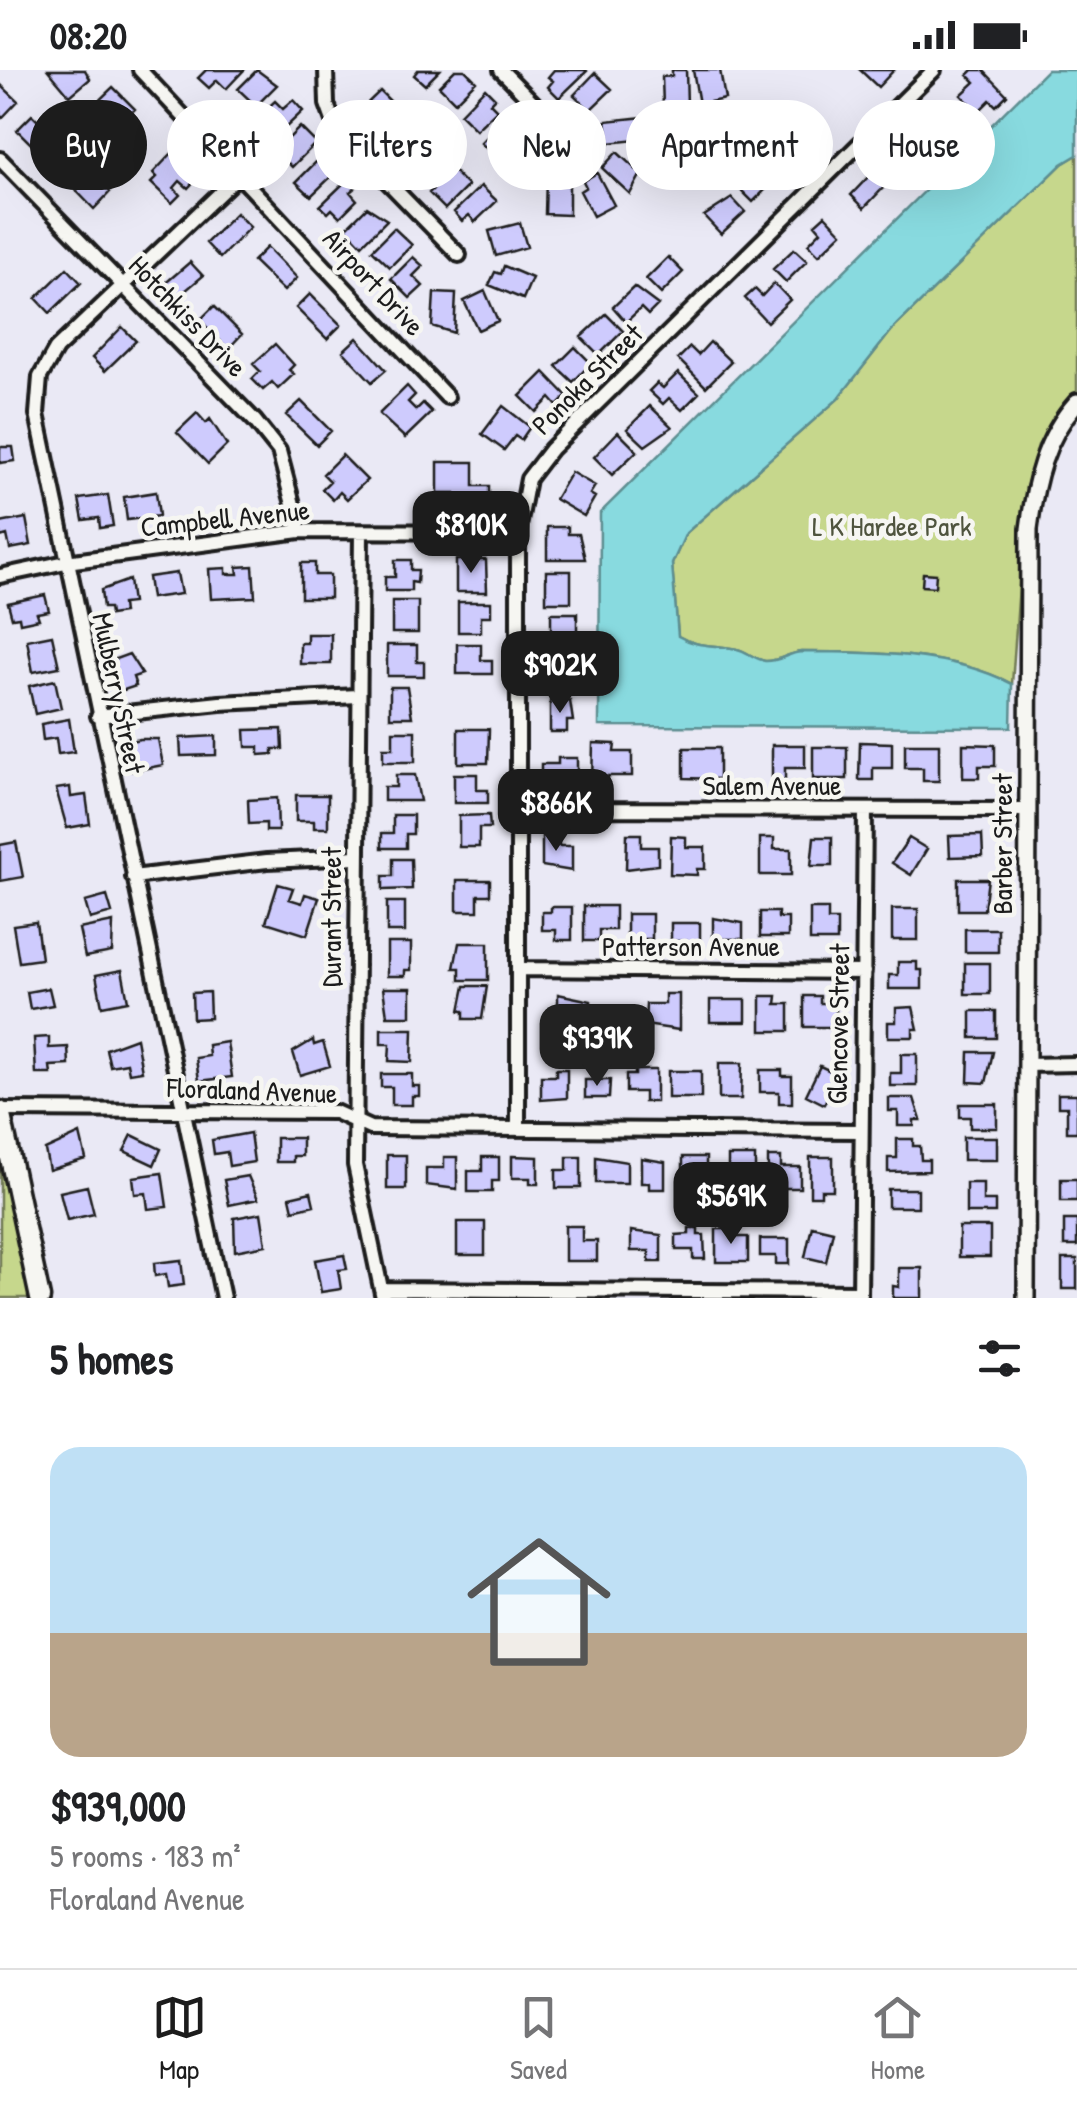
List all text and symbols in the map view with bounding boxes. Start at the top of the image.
text: 08:20 [50,9,127,61]
chip: Buy [30,100,147,190]
chip: Rent [167,100,294,190]
chip: Filters [314,100,467,190]
chip: New [487,100,606,190]
chip: Apartment [626,100,833,190]
chip: House [853,100,995,190]
street label: Airport Drive [315,220,433,344]
street label: Hotchkiss Drive [120,247,256,385]
street label: Ponoka Street [523,315,651,443]
street label: Campbell Avenue [139,490,311,546]
pin: $810K [401,491,541,576]
text: $810K [435,502,507,545]
park label: L K Hardee Park [812,507,972,545]
street label: Mulberry Street [83,609,155,777]
pin: $902K [490,631,630,716]
text: $902K [523,642,597,685]
street label: Salem Avenue [703,766,841,804]
pin: $866K [486,769,626,854]
street label: Barber Street [983,773,1021,915]
text: $866K [520,780,592,823]
street label: Durant Street [312,847,350,987]
street label: Patterson Avenue [602,927,780,965]
street label: Glencove Street [818,943,858,1105]
pin: $939K [527,1004,667,1089]
text: $939K [562,1015,632,1058]
street label: Floraland Avenue [165,1068,338,1112]
pin: $569K [661,1162,801,1247]
text: $569K [695,1173,767,1216]
text: 5 homes [50,1330,173,1387]
icon: filters [972,1331,1027,1386]
icon: home [449,1512,629,1692]
text: $939,000 [50,1777,186,1834]
text: 5 rooms · 183 m² [50,1834,241,1877]
text: Floraland Avenue [50,1877,245,1920]
tab: Map [152,1990,207,2088]
tab: Saved [510,1990,567,2088]
tab: Home [870,1990,925,2088]

